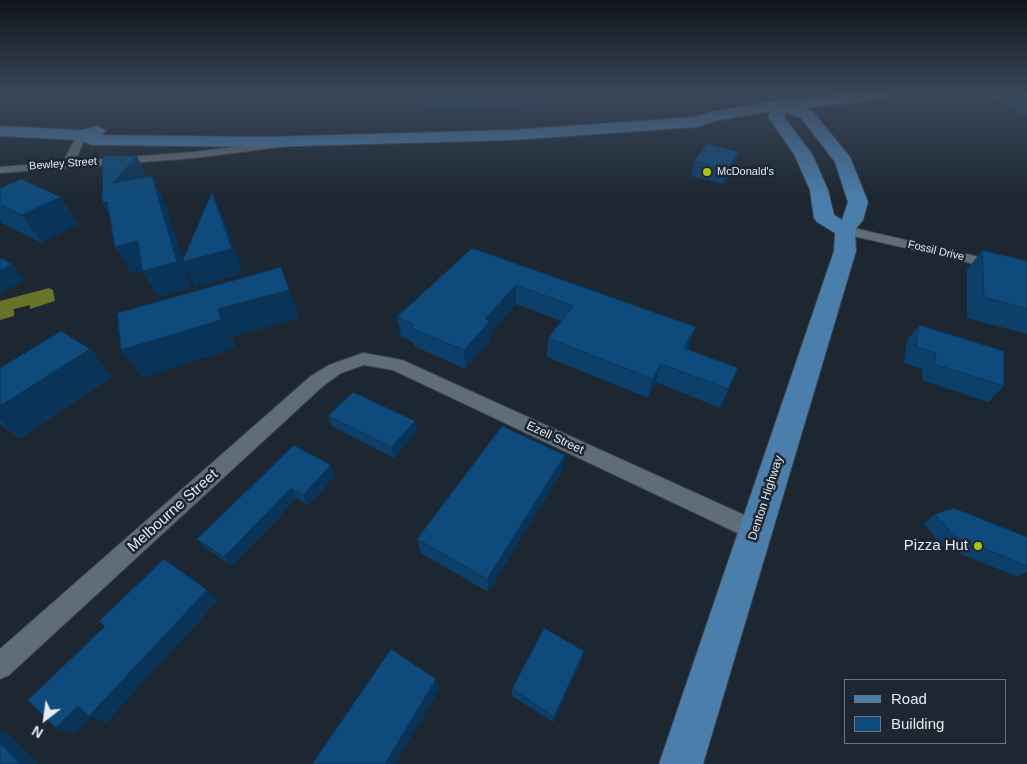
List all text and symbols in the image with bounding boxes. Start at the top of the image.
street label: Bewley Street [29,155,97,173]
place label: McDonald's [717,165,774,179]
marker: McDonald's [701,166,713,178]
street label: Fossil Drive [907,238,965,264]
street label: Ezell Street [524,419,586,457]
street label: Denton Highway [746,454,786,542]
street label: Melbourne Street [124,466,222,556]
place label: Pizza Hut [904,537,968,555]
marker: Pizza Hut [972,540,984,552]
legend [844,679,1007,744]
text: Road [891,690,927,707]
north arrow [20,694,70,744]
text: Building [891,715,944,732]
text: N [29,723,46,741]

